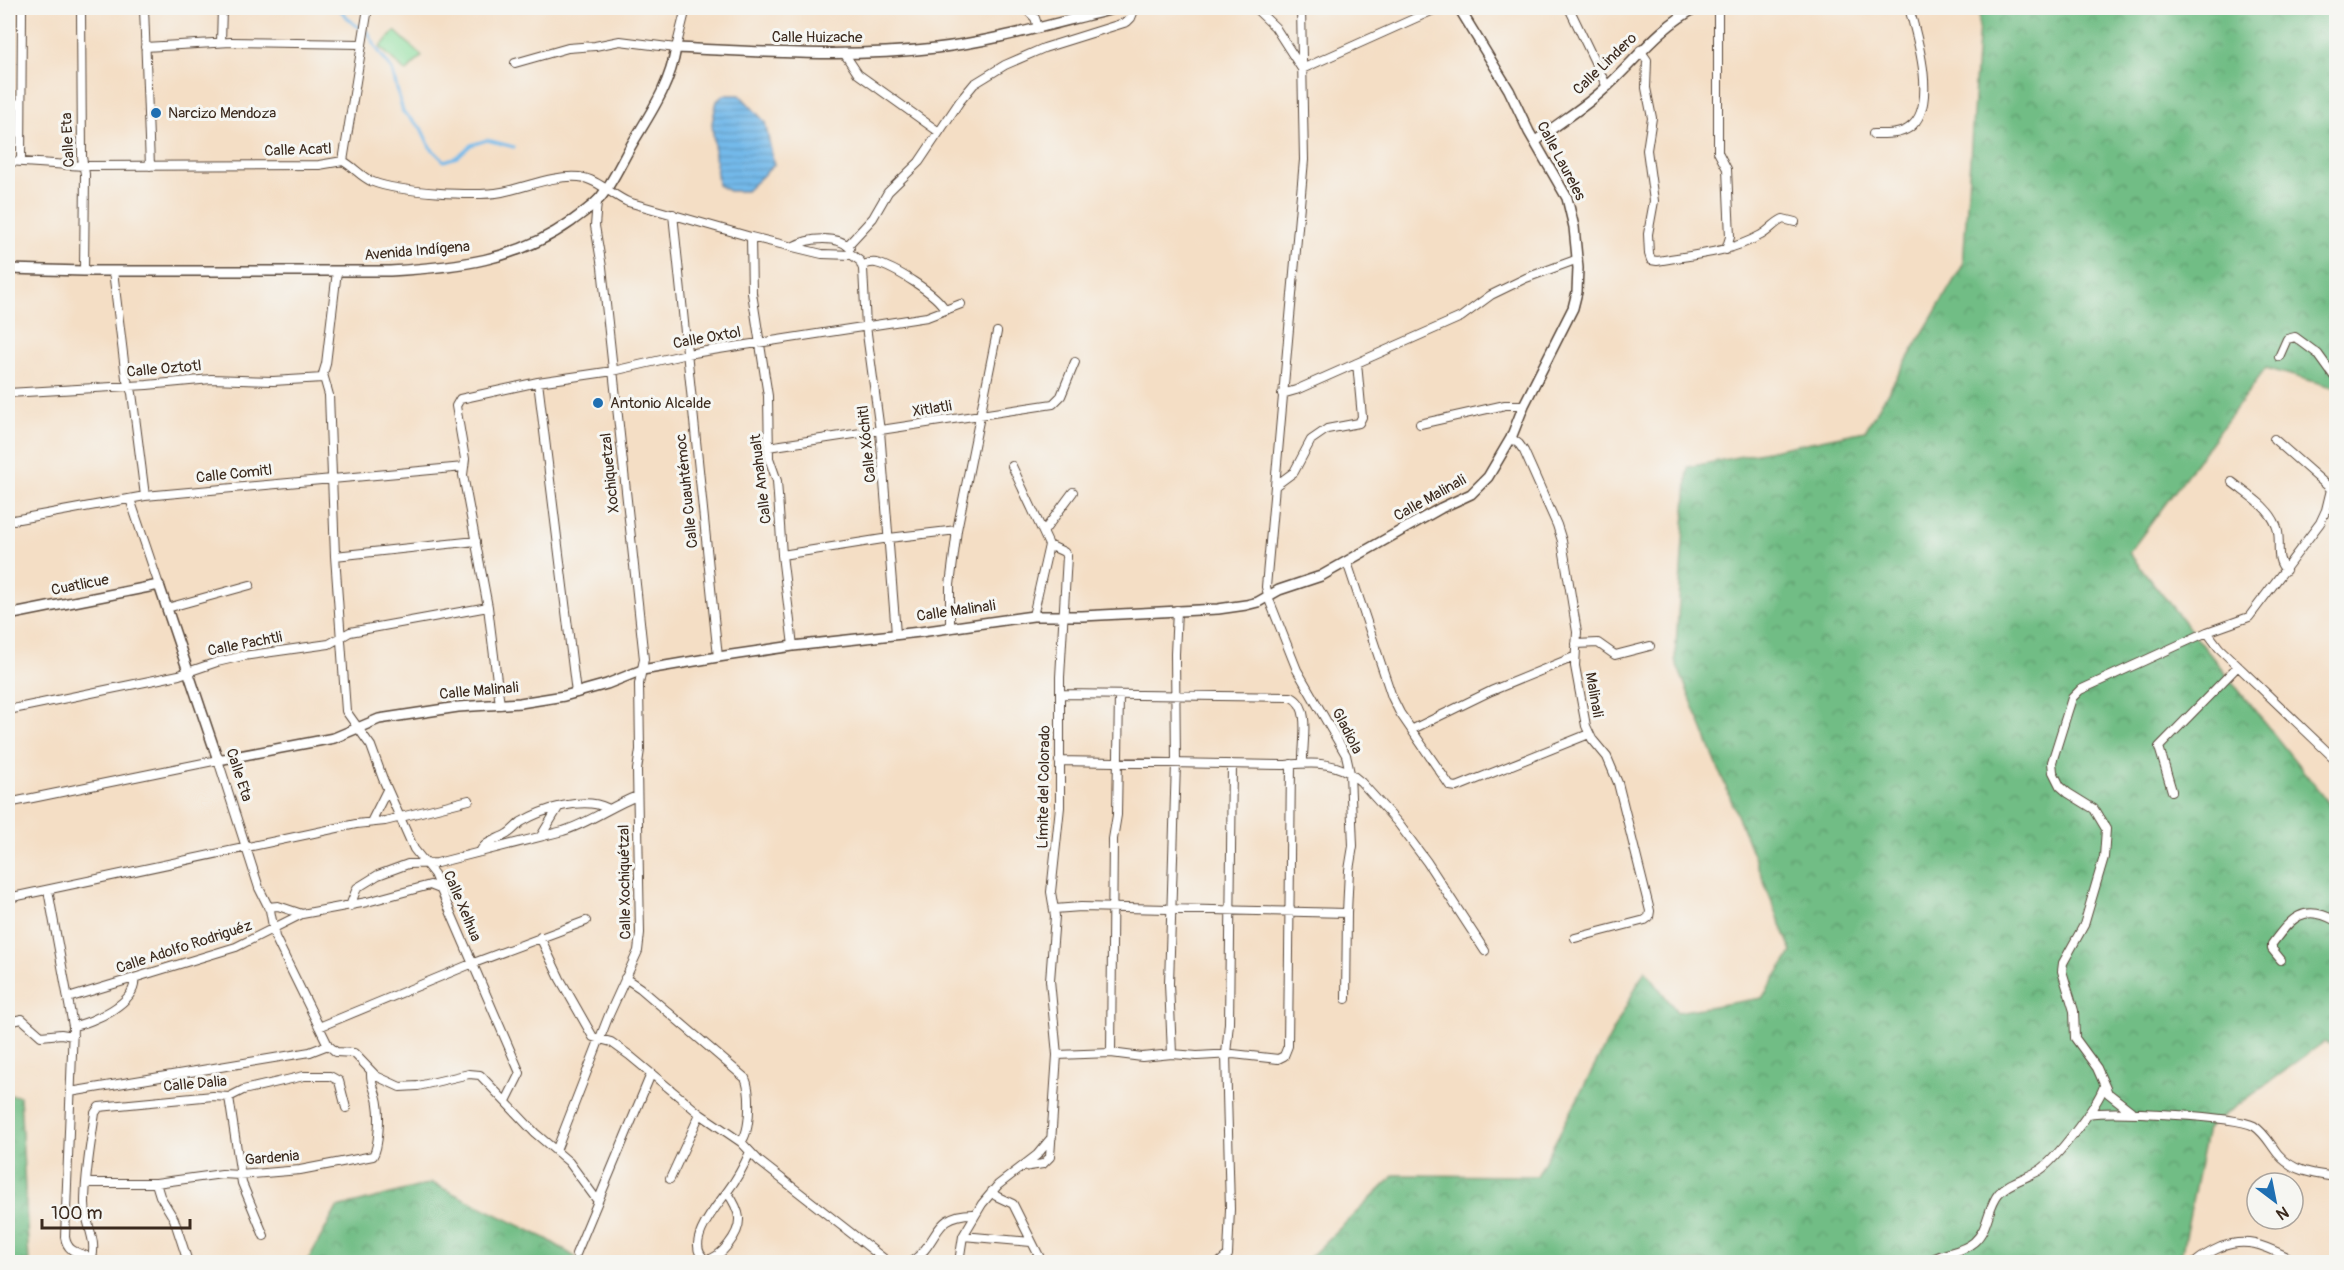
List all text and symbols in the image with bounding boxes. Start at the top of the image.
street label: Calle Huizache [772,28,863,47]
street label: Calle Lindero [1569,29,1641,99]
place label: Narcizo Mendoza [168,104,276,123]
marker: Narcizo Mendoza [149,106,163,120]
street label: Calle Eta [57,112,79,168]
street label: Calle Laureles [1532,118,1590,204]
street label: Calle Acatl [264,139,332,161]
street label: Avenida Indígena [363,237,471,265]
street label: Calle Oxtol [672,323,742,353]
street label: Calle Oztotl [126,356,202,382]
place label: Antonio Alcalde [610,394,711,413]
marker: Antonio Alcalde [591,396,605,410]
street label: Xitlatli [911,396,953,421]
street label: Calle Xóchitl [853,404,881,484]
street label: Xochiquetzal [596,432,624,514]
street label: Calle Cuauhtémoc [671,432,702,549]
street label: Calle Anahualt [746,432,776,525]
street label: Calle Comitl [195,461,273,487]
street label: Calle Malinali [1391,470,1470,526]
street label: Cuatlicue [50,570,111,600]
street label: Calle Malinali [915,596,997,626]
street label: Calle Pachtli [206,627,284,661]
street label: Malinali [1581,671,1607,719]
street label: Calle Malinali [439,678,520,704]
street label: Gladiola [1327,705,1367,757]
street label: Límite del Colorado [1033,725,1055,849]
street label: Calle Eta [221,746,257,804]
street label: Calle Xochiquétzal [614,824,636,940]
street label: Calle Xelhua [439,868,485,944]
street label: Calle Adolfo Rodriguéz [114,916,255,978]
street label: Calle Dalia [162,1072,228,1096]
street label: Gardenia [244,1146,300,1170]
north arrow [2245,1171,2305,1231]
scale bar [42,1192,190,1230]
text: 100 m [51,1202,103,1225]
text: N [2272,1202,2292,1224]

